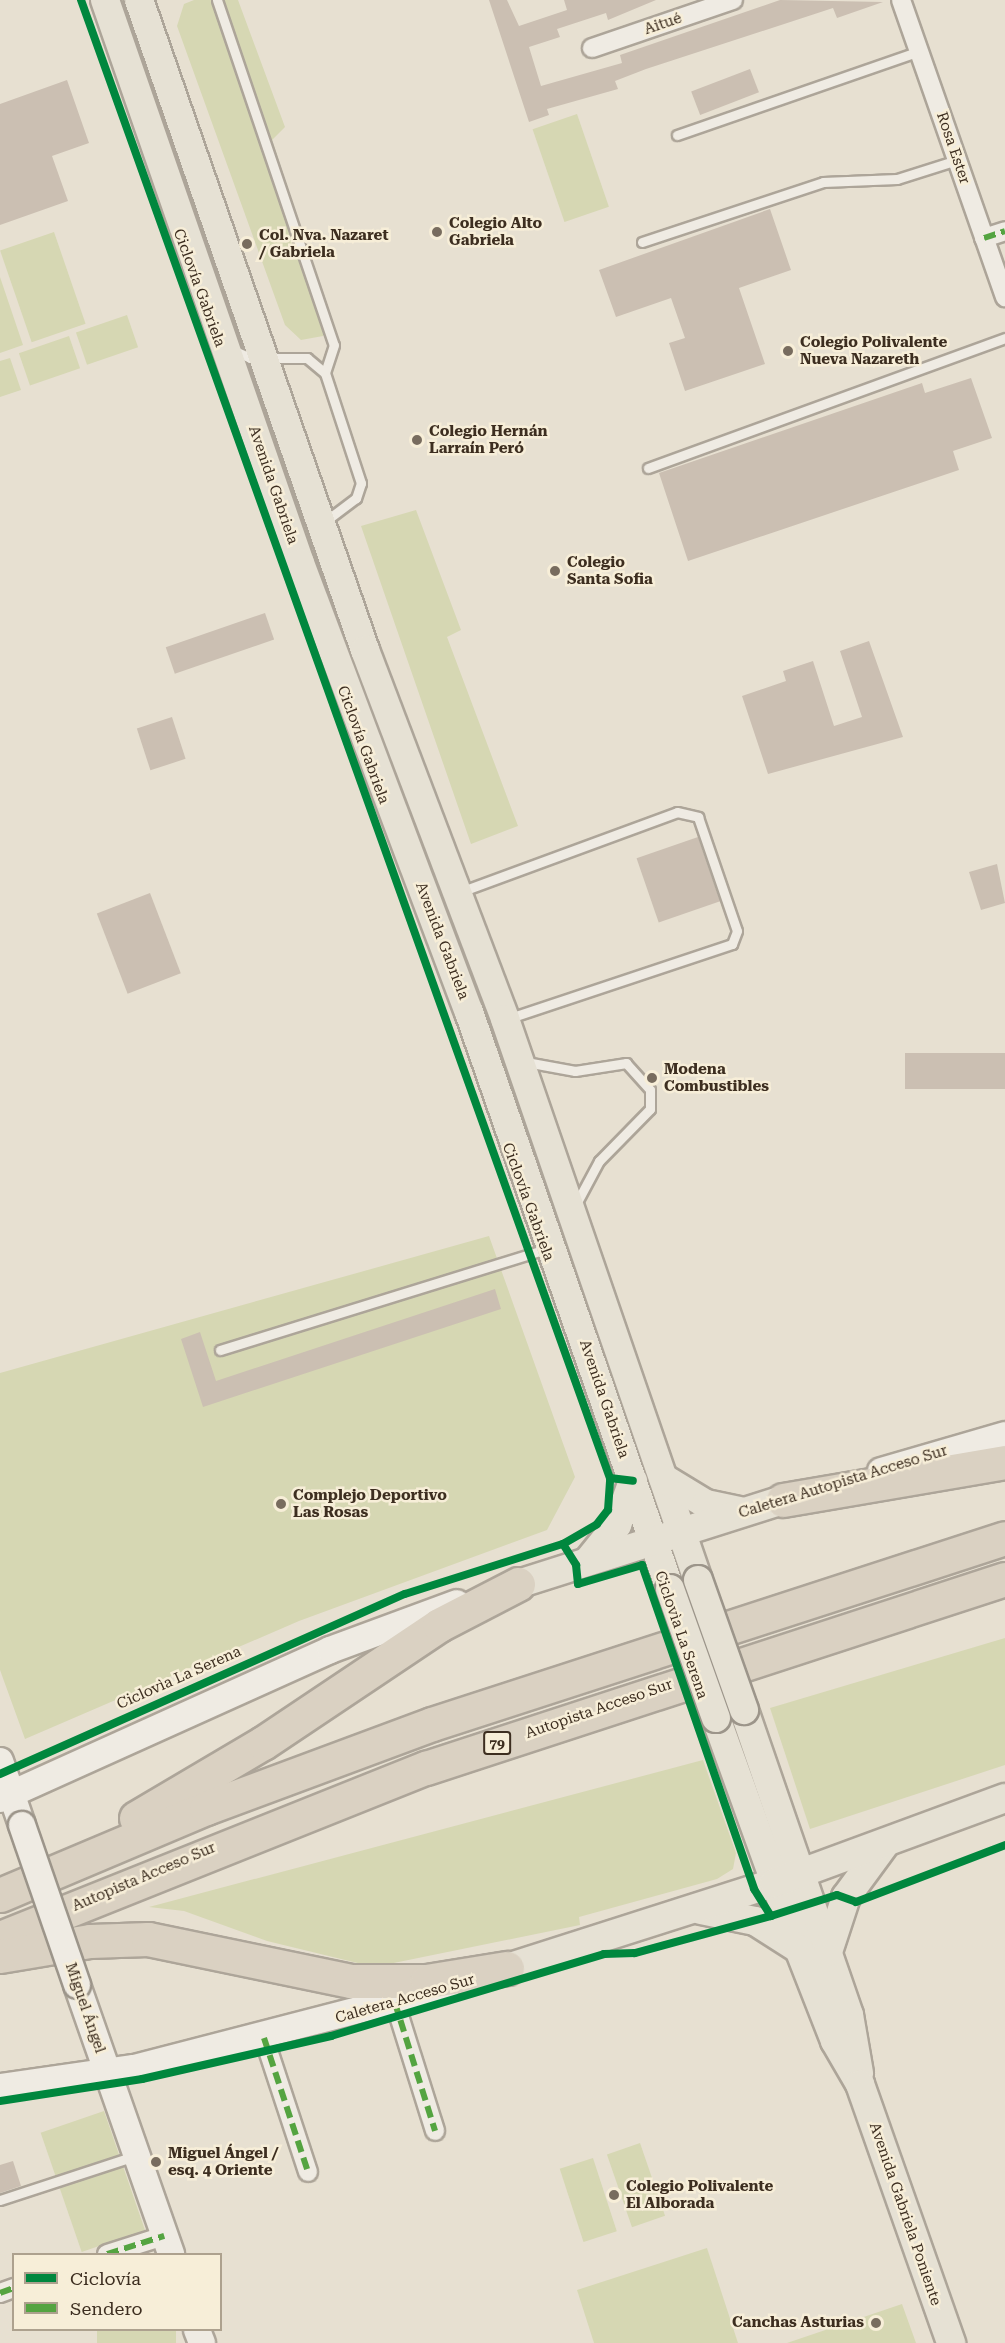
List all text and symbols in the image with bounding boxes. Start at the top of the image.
street label: Aitué [642,9,684,39]
street label: Rosa Ester [932,110,974,186]
place label: Colegio Alto Gabriela [449,214,542,249]
marker: Colegio Alto Gabriela [430,225,444,239]
street label: Ciclovía Gabriela [169,226,229,350]
place label: Col. Nva. Nazaret / Gabriela [259,226,389,261]
marker: Col. Nva. Nazaret / Gabriela [240,237,254,251]
place label: Colegio Polivalente Nueva Nazareth [800,333,947,368]
marker: Colegio Polivalente Nueva Nazareth [781,344,795,358]
place label: Colegio Hernán Larraín Peró [429,422,548,457]
street label: Avenida Gabriela [244,423,302,547]
marker: Colegio Hernán Larraín Peró [410,433,424,447]
place label: Colegio Santa Sofia [567,553,653,588]
marker: Colegio Santa Sofia [548,564,562,578]
street label: Ciclovía Gabriela [333,683,393,807]
street label: Avenida Gabriela [411,880,473,1002]
place label: Modena Combustibles [664,1060,769,1095]
marker: Modena Combustibles [645,1071,659,1085]
street label: Ciclovía Gabriela [498,1140,558,1264]
street label: Avenida Gabriela [575,1337,633,1461]
street label: Caletera Autopista Acceso Sur [736,1442,950,1522]
place label: Complejo Deportivo Las Rosas [293,1486,447,1521]
marker: Complejo Deportivo Las Rosas [274,1497,288,1511]
street label: Ciclovìa La Serena [651,1569,711,1701]
street label: Ciclovìa La Serena [114,1642,244,1714]
street label: Autopista Acceso Sur [523,1675,675,1743]
road number: 79 [482,1732,512,1754]
street label: Autopista Acceso Sur [70,1839,218,1915]
street label: Miguel Ángel [61,1960,109,2056]
street label: Caletera Acceso Sur [333,1971,477,2027]
street label: Avenida Gabriela Poniente [865,2120,945,2308]
place label: Miguel Ángel / esq. 4 Oriente [168,2144,279,2179]
marker: Miguel Ángel / esq. 4 Oriente [149,2155,163,2169]
place label: Colegio Polivalente El Alborada [626,2177,773,2212]
marker: Colegio Polivalente El Alborada [607,2188,621,2202]
legend [12,2253,222,2331]
text: Ciclovía [70,2268,141,2289]
text: Sendero [70,2298,143,2319]
place label: Canchas Asturias [732,2314,864,2332]
marker: Canchas Asturias [869,2316,883,2330]

